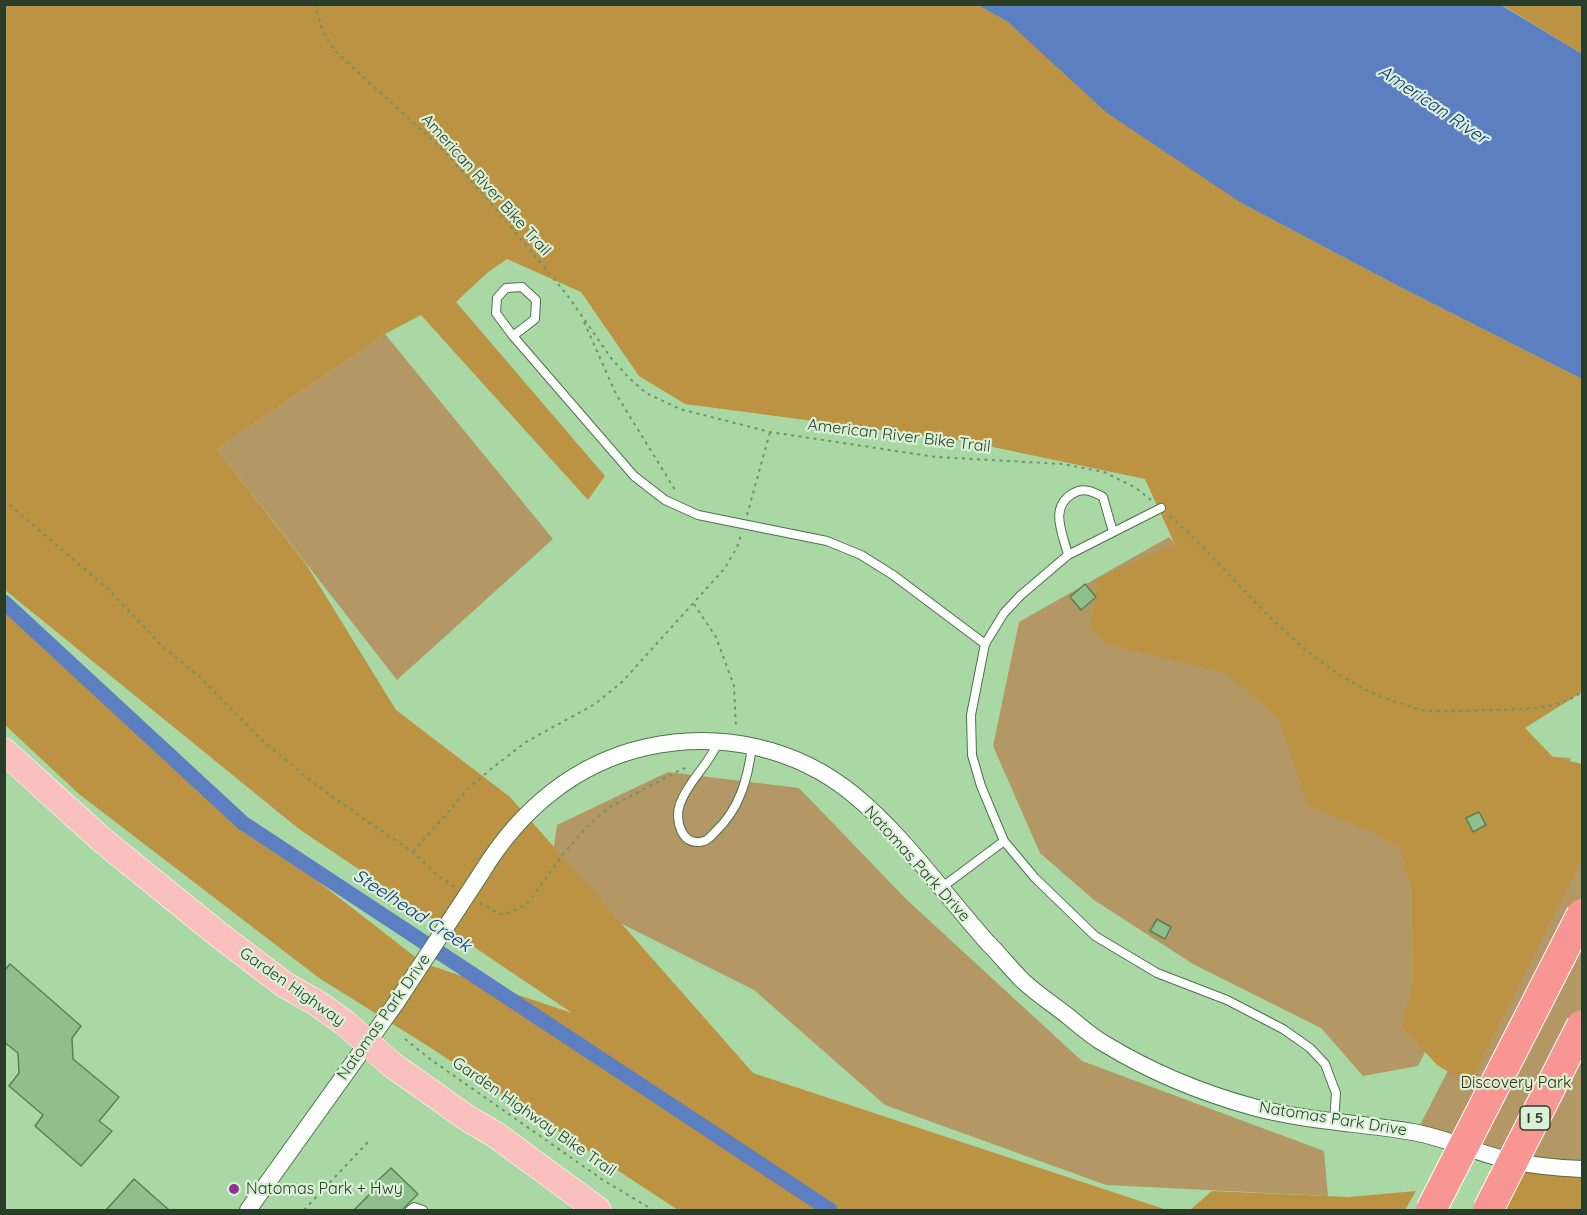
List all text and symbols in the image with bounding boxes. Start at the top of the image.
water label: American River [1374,61,1492,149]
street label: American River Bike Trail [417,110,555,260]
street label: American River Bike Trail [806,415,992,457]
street label: Natomas Park Drive [860,802,974,926]
water label: Steelhead Creek [349,865,475,957]
street label: Garden Highway [236,944,348,1030]
street label: Natomas Park Drive [333,950,435,1084]
street label: Garden Highway Bike Trail [448,1053,620,1181]
park label: Discovery Park [1460,1073,1572,1093]
street label: Natomas Park Drive [1258,1098,1408,1140]
road number: I 5 [1520,1106,1550,1130]
place label: Natomas Park + Hwy [246,1179,403,1199]
marker: Natomas Park + Hwy [227,1182,241,1196]

